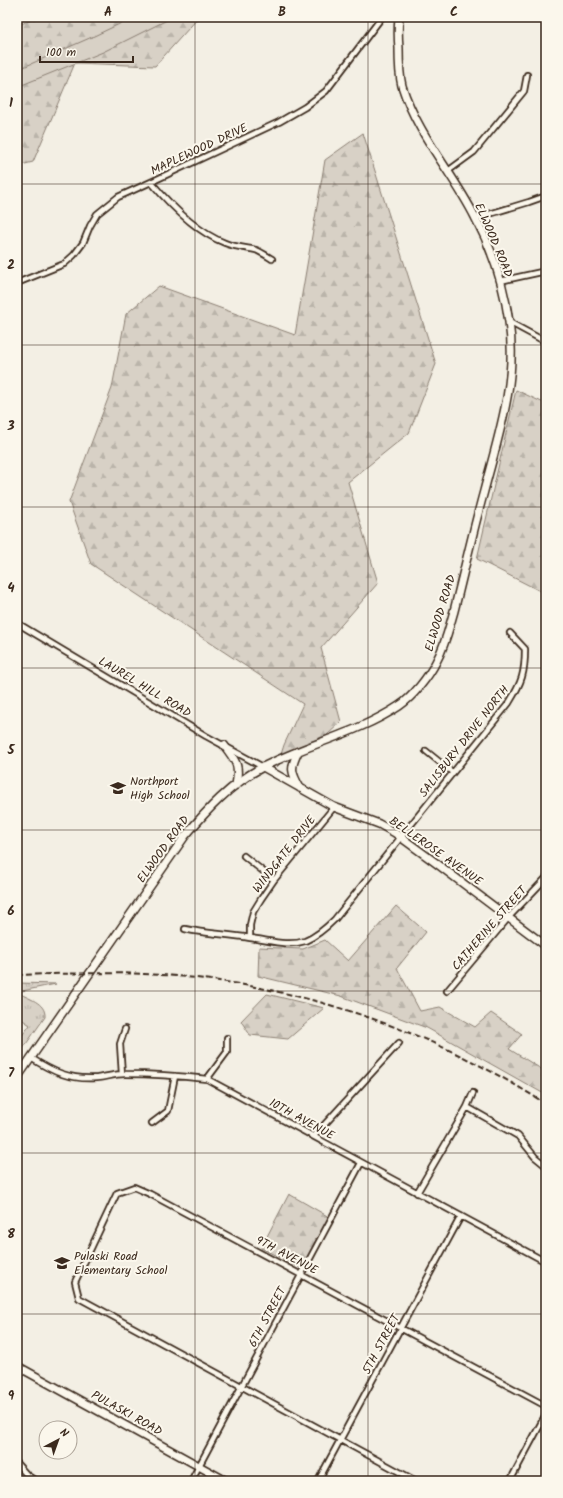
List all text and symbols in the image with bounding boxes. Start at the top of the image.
text: A [104,2,112,23]
text: B [278,2,286,23]
text: C [450,2,458,23]
scale bar [40,38,133,64]
text: 100 m [46,43,77,62]
text: 1 [9,93,13,114]
street label: MAPLEWOOD DRIVE [147,118,252,180]
street label: ELWOOD ROAD [469,200,518,281]
text: 2 [7,255,15,276]
text: 3 [6,416,15,437]
street label: ELWOOD ROAD [420,572,461,654]
text: 4 [7,578,15,599]
street label: LAUREL HILL ROAD [95,652,195,723]
street label: SALISBURY DRIVE NORTH [415,681,514,801]
text: 5 [7,740,16,761]
place label: Northport High School [130,772,190,805]
school or university icon: Northport High School [109,779,127,797]
street label: ELWOOD ROAD [132,811,195,887]
street label: WINDGATE DRIVE [248,811,321,897]
street label: BELLEROSE AVENUE [385,812,487,891]
street label: CATHERINE STREET [447,881,533,975]
text: 6 [7,901,15,922]
text: 7 [8,1063,15,1084]
street label: 10TH AVENUE [266,1094,339,1146]
text: 8 [7,1224,15,1245]
street label: 9TH AVENUE [252,1231,322,1280]
place label: Pulaski Road Elementary School [74,1247,167,1280]
school or university icon: Pulaski Road Elementary School [53,1254,71,1272]
street label: 6TH STREET [244,1282,292,1351]
street label: 5TH STREET [358,1309,406,1378]
text: 9 [8,1386,15,1407]
street label: PULASKI ROAD [88,1386,166,1441]
north arrow [38,1420,78,1460]
text: N [55,1424,72,1442]

